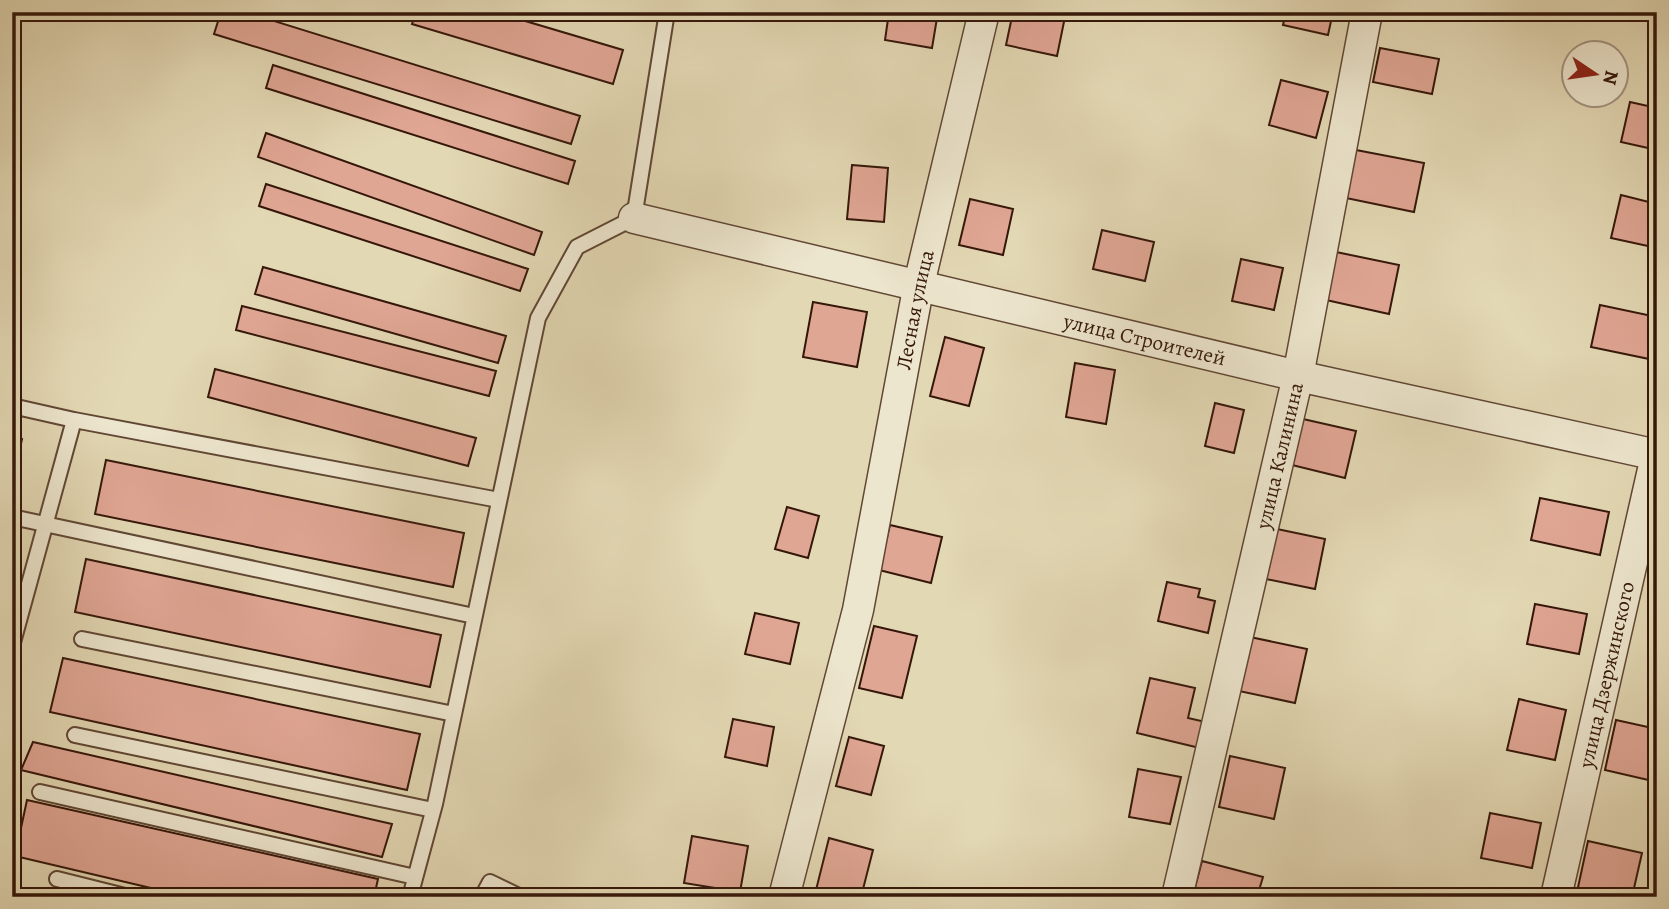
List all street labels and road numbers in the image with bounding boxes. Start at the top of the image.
street label: Лесная улица [889,247,941,372]
street label: улица Строителей [1060,307,1228,372]
street label: улица Калинина [1249,379,1310,533]
street label: улица Дзержинского [1572,579,1641,772]

